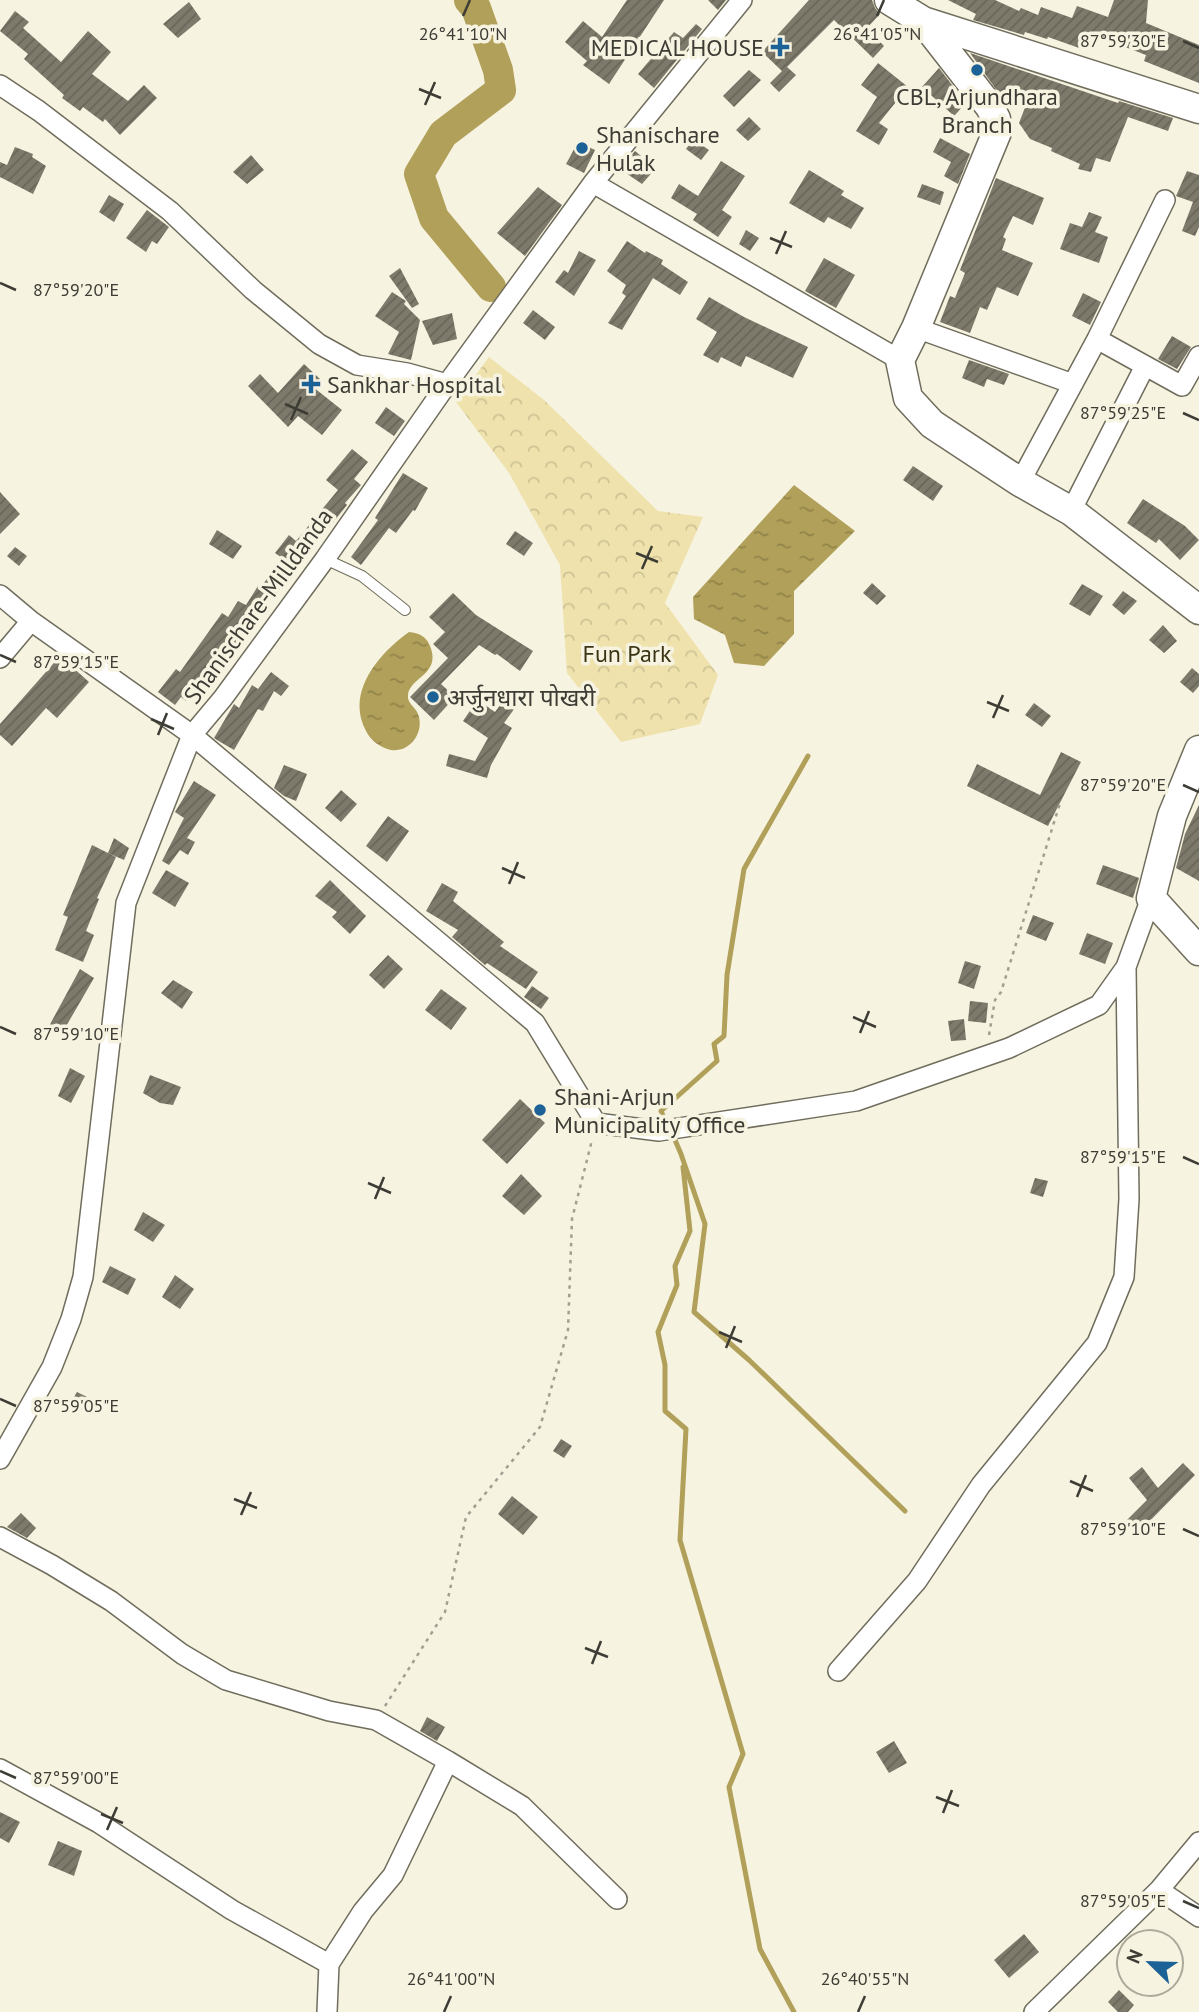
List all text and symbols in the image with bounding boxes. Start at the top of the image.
text: 26°41'10"N [419,22,507,45]
text: 26°41'05"N [833,22,921,45]
text: 87°59'30"E [1080,29,1166,52]
place label: MEDICAL HOUSE [591,32,764,63]
marker: MEDICAL HOUSE [770,37,790,57]
marker: CBL, Arjundhara Branch [969,62,985,78]
place label: CBL, Arjundhara Branch [896,81,1058,140]
place label: Shanischare Hulak [596,119,720,178]
marker: Shanischare Hulak [574,140,590,156]
text: 87°59'20"E [33,278,119,301]
place label: Sankhar Hospital [327,369,501,400]
marker: Sankhar Hospital [301,374,321,394]
text: 87°59'25"E [1080,401,1166,424]
street label: Shanischare-Milldanda [177,502,339,710]
park label: Fun Park [582,638,672,669]
text: 87°59'15"E [33,650,119,673]
place label: अर्जुनधारा पोखरी [447,682,596,713]
marker: अर्जुनधारा पोखरी [425,689,441,705]
text: 87°59'20"E [1080,773,1166,796]
text: 87°59'10"E [33,1022,119,1045]
place label: Shani-Arjun Municipality Office [554,1081,745,1140]
marker: Shani-Arjun Municipality Office [532,1102,548,1118]
text: 87°59'15"E [1080,1145,1166,1168]
text: 87°59'05"E [33,1394,119,1417]
text: 87°59'10"E [1080,1517,1166,1540]
text: 87°59'00"E [33,1766,119,1789]
text: 87°59'05"E [1080,1889,1166,1912]
north arrow [1115,1928,1185,1998]
text: N [1121,1946,1148,1967]
text: 26°41'00"N [407,1967,495,1990]
text: 26°40'55"N [821,1967,909,1990]

